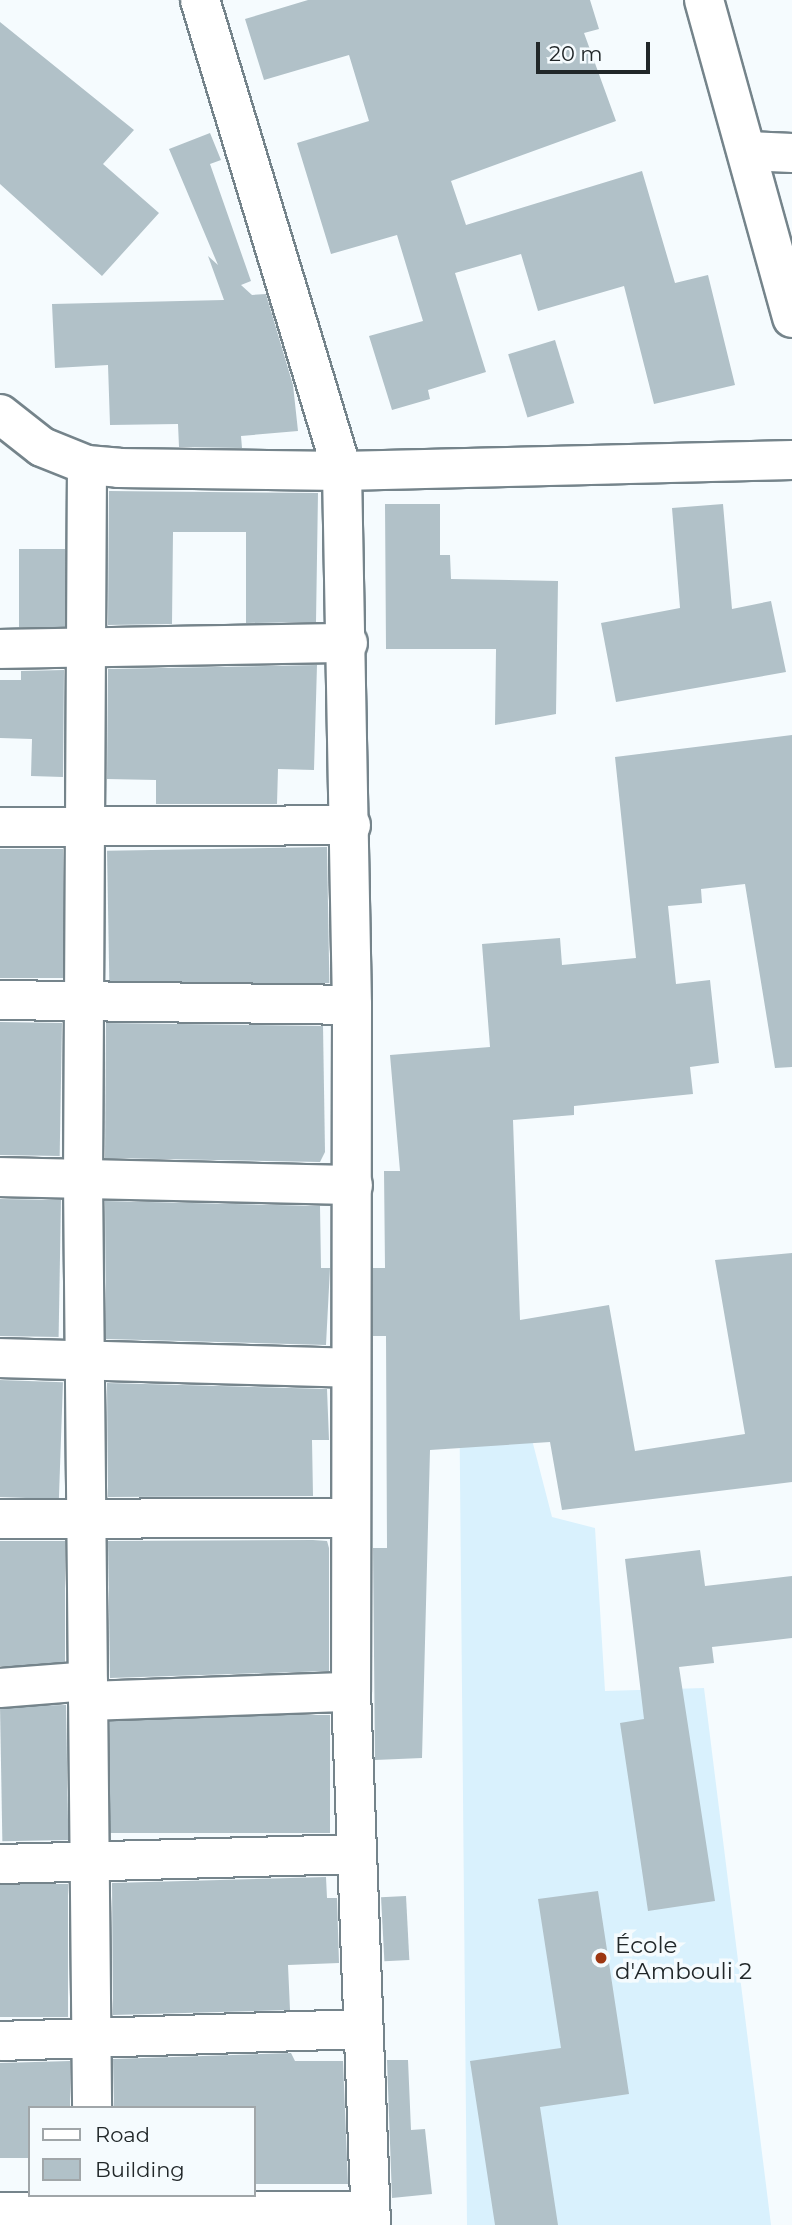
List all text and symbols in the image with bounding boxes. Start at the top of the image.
scale bar [540,28,654,72]
text: 20 m [549,41,603,66]
place label: École d'Ambouli 2 [615,1931,752,1985]
marker: École d'Ambouli 2 [593,1950,609,1966]
legend [28,2106,256,2197]
text: Road [95,2122,150,2147]
text: Building [95,2157,185,2182]

